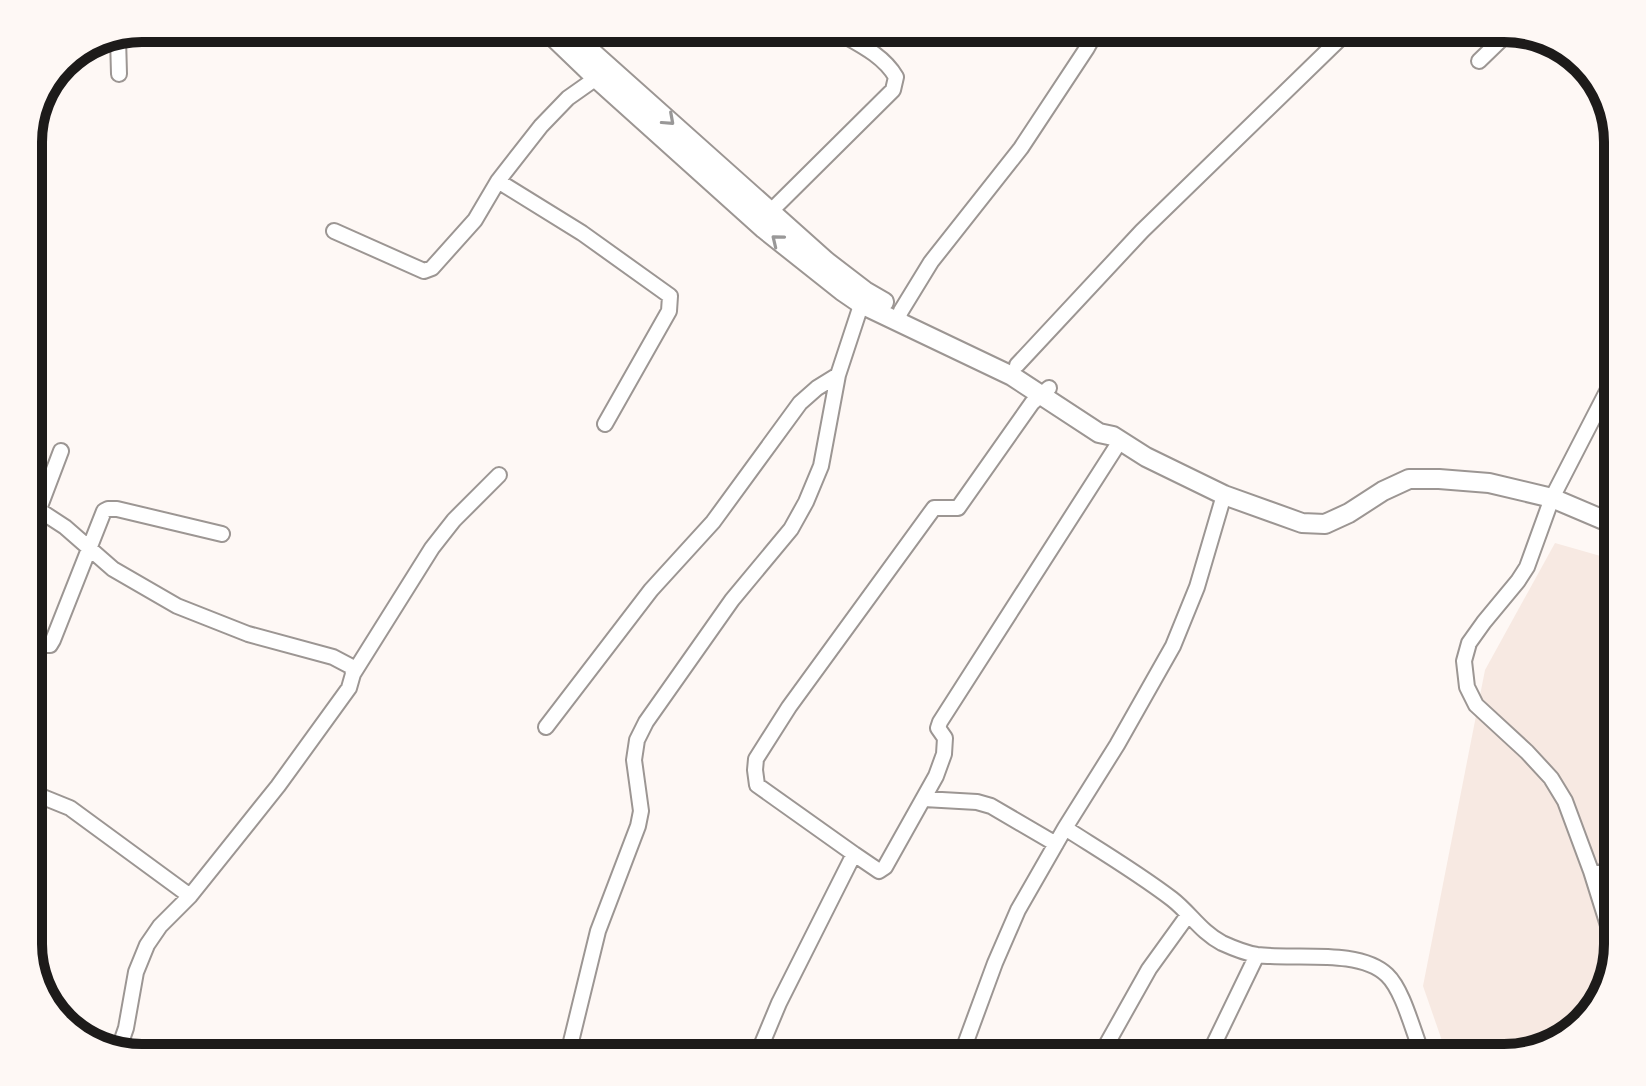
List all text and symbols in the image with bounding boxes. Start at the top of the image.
one-way arrow [659,111,674,125]
one-way arrow [771,235,786,249]

